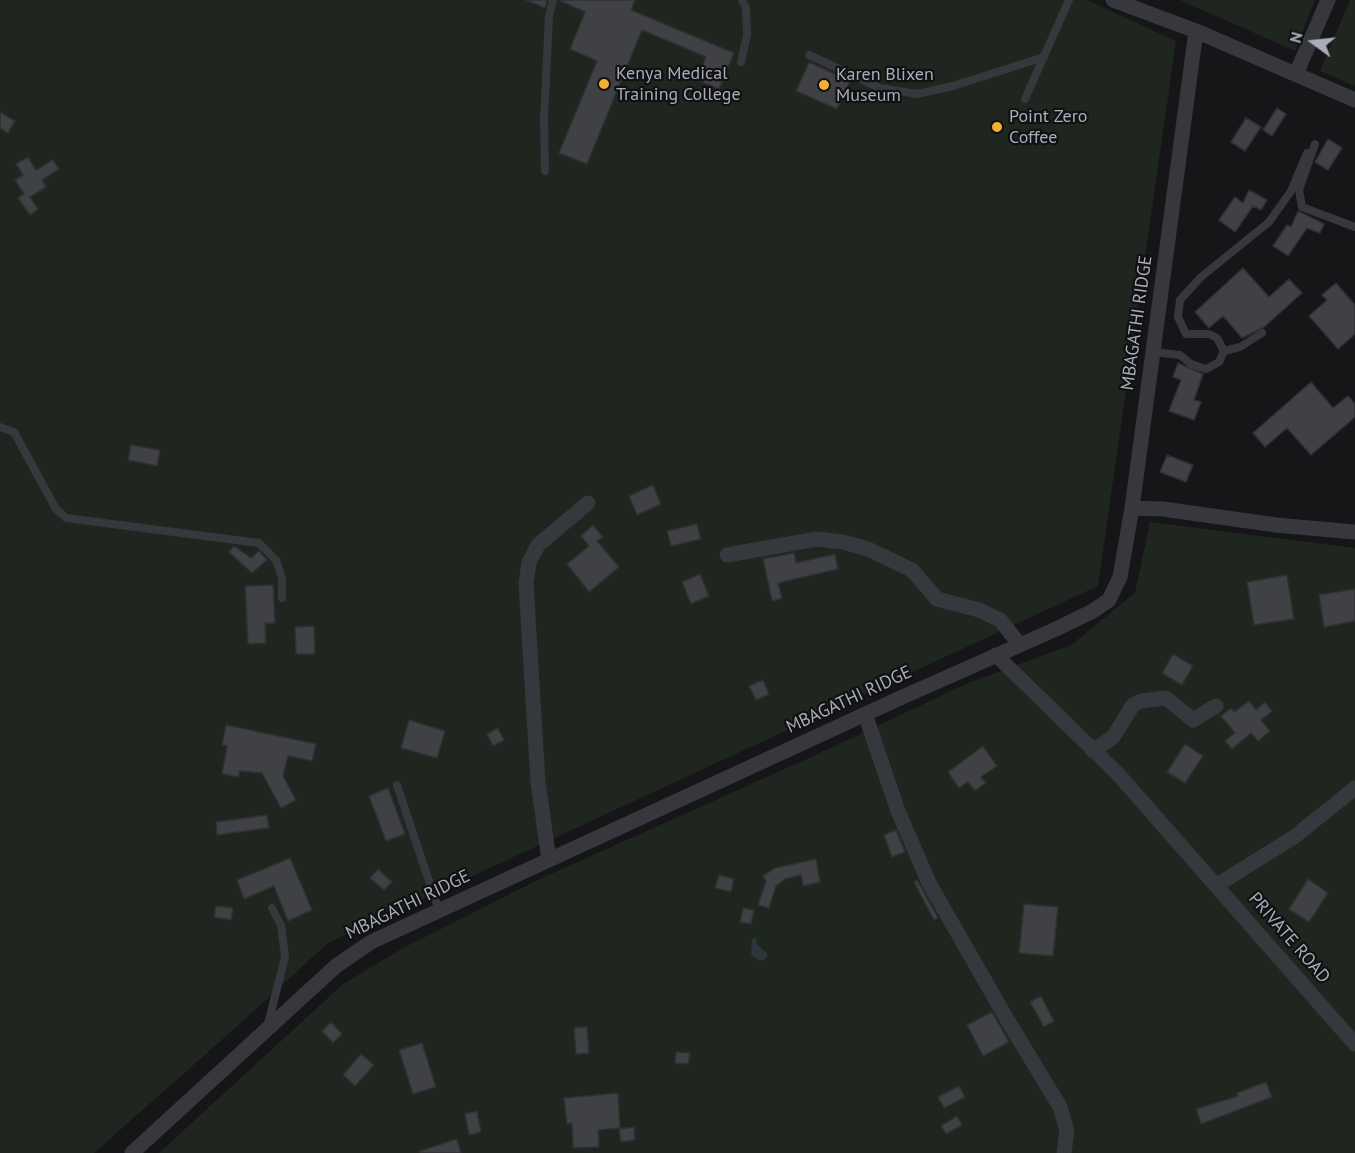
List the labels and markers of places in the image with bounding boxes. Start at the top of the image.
place label: Kenya Medical Training College [616,63,741,106]
place label: Karen Blixen Museum [836,64,934,106]
marker: Kenya Medical Training College [597,77,611,91]
marker: Karen Blixen Museum [817,78,831,92]
place label: Point Zero Coffee [1009,106,1087,148]
marker: Point Zero Coffee [990,120,1004,134]

